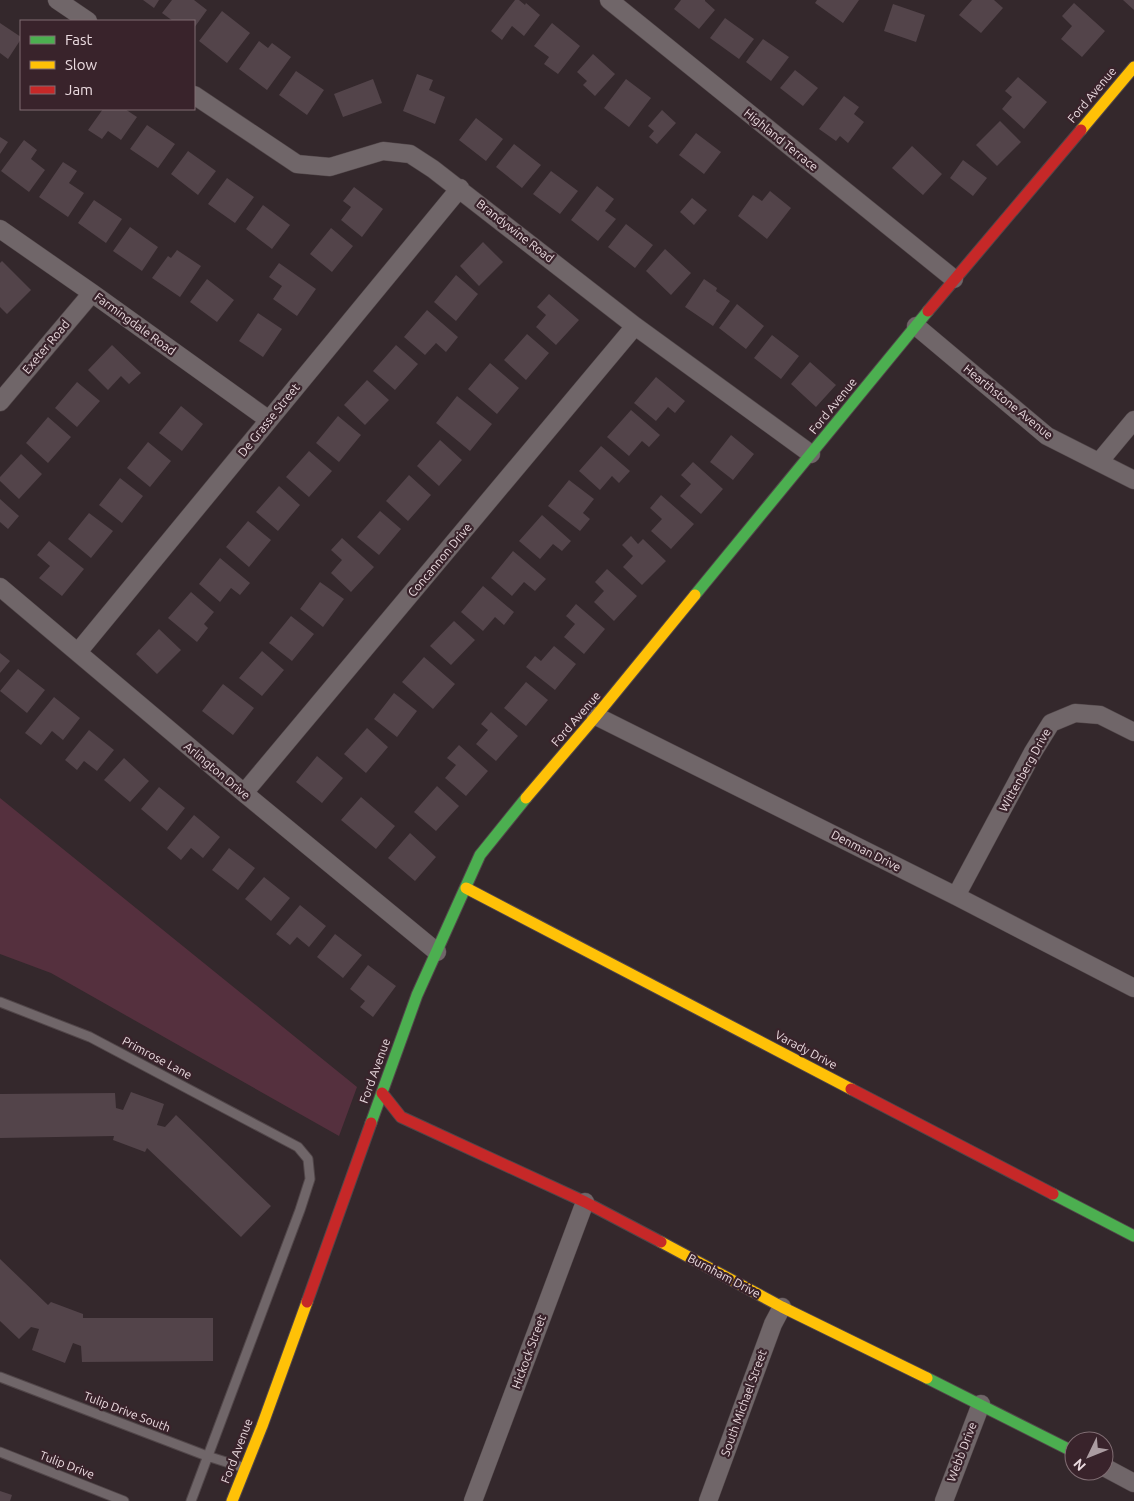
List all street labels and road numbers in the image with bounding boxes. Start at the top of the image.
street label: Ford Avenue [1065,64,1118,125]
street label: Highland Terrace [742,106,821,173]
street label: Brandywine Road [474,196,556,265]
street label: Farmingdale Road [92,290,178,357]
street label: Exeter Road [20,317,72,376]
street label: Hearthstone Avenue [961,362,1055,442]
street label: Ford Avenue [806,375,859,436]
street label: De Grasse Street [235,380,302,459]
street label: Concannon Drive [405,520,474,599]
street label: Ford Avenue [548,689,603,749]
street label: Wittenberg Drive [996,726,1053,814]
street label: Arlington Drive [182,739,253,802]
street label: Denman Drive [829,827,903,874]
street label: Varady Drive [773,1028,839,1071]
street label: Primrose Lane [120,1034,194,1081]
street label: Ford Avenue [357,1037,392,1105]
street label: Burnham Drive [686,1251,763,1300]
street label: Hickock Street [509,1313,548,1391]
street label: South Michael Street [718,1348,769,1458]
street label: Tulip Drive South [82,1389,172,1434]
street label: Ford Avenue [218,1417,255,1485]
street label: Webb Drive [944,1420,979,1483]
street label: Tulip Drive [38,1448,96,1481]

